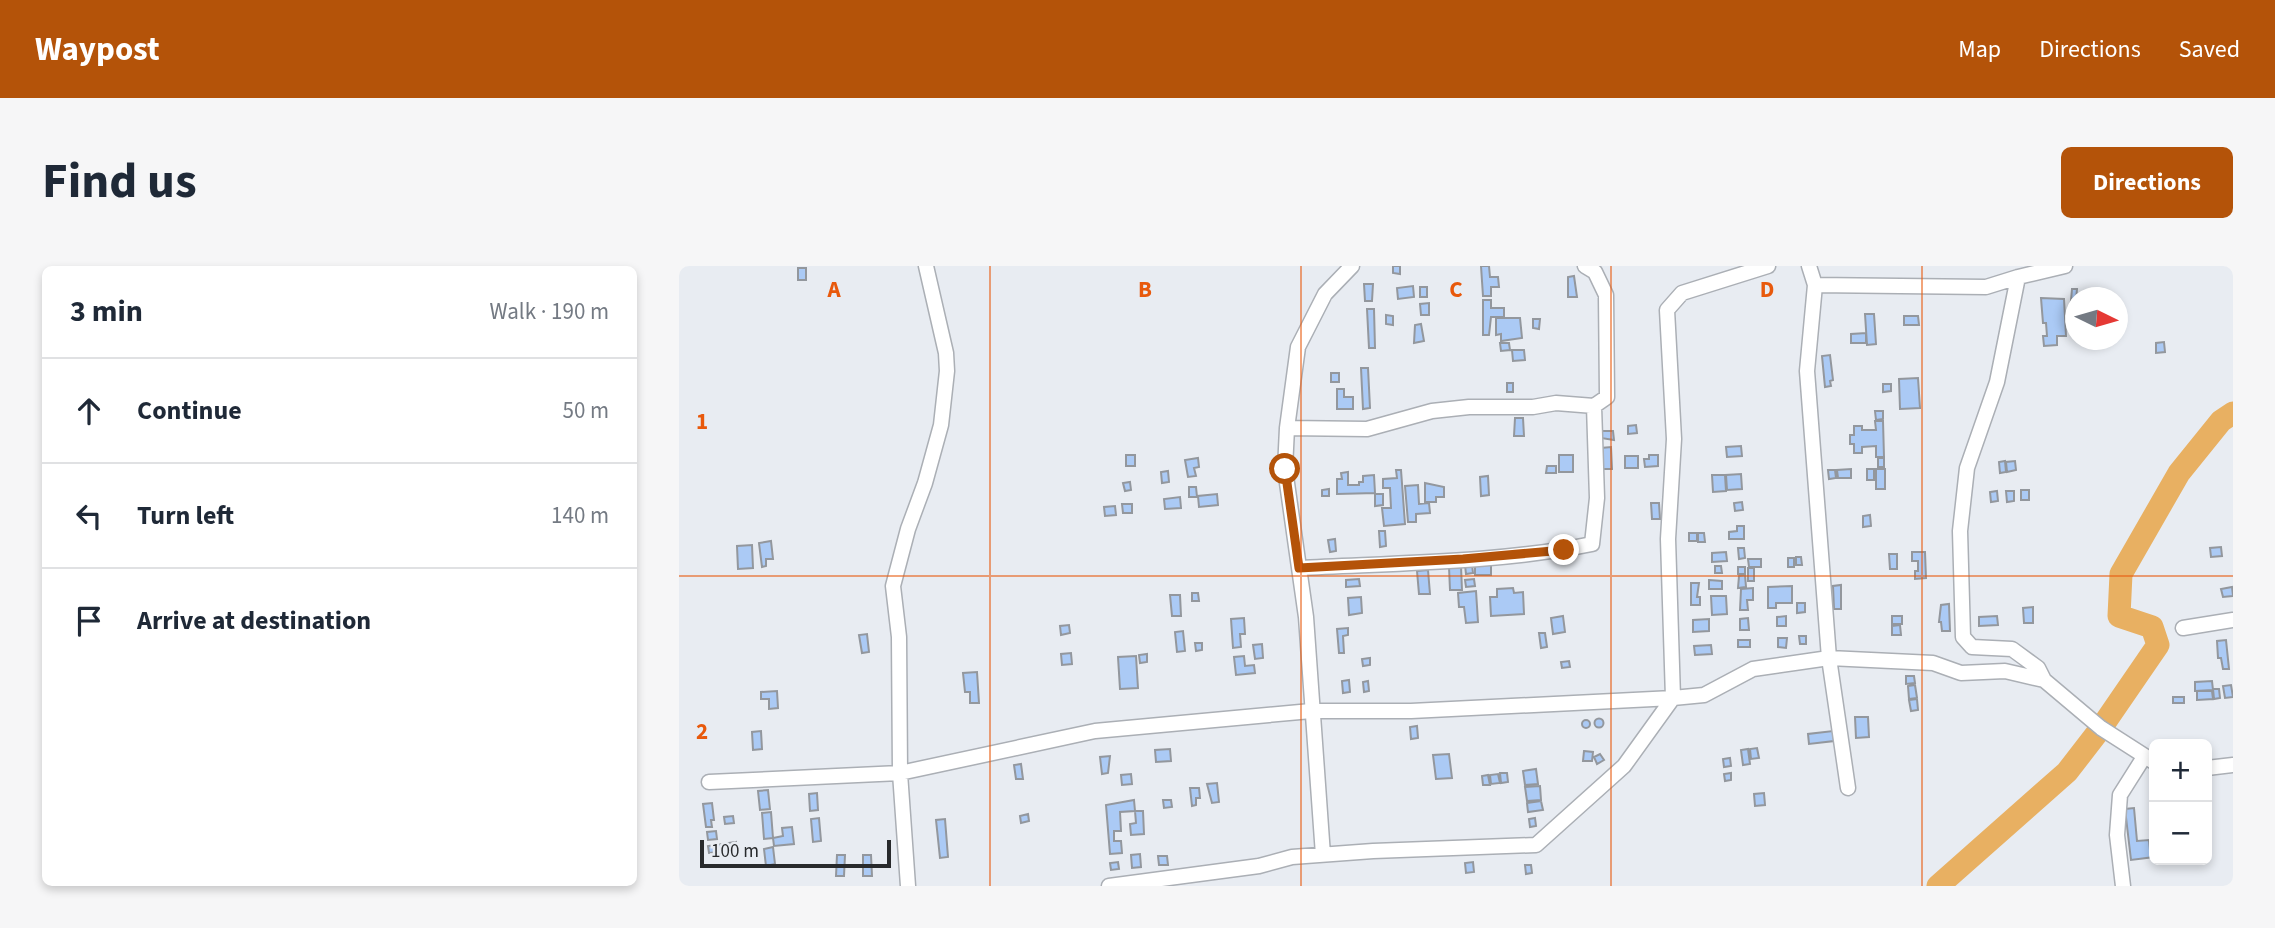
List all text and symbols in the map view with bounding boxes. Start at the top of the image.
text: Waypost [35,26,160,73]
text: Map [1958,32,2001,67]
text: Directions [2039,32,2141,67]
text: Saved [2179,32,2240,67]
text: Find us [42,147,197,217]
button: Directions [2061,147,2233,218]
text: A [826,273,841,306]
text: B [1138,273,1152,306]
text: C [1449,273,1463,306]
text: D [1760,273,1774,306]
north arrow [2065,287,2128,350]
text: 3 min [70,290,143,333]
text: Walk · 190 m [490,295,609,328]
icon: ahead [70,392,108,430]
text: Continue [137,392,242,429]
text: 50 m [562,394,609,427]
text: 1 [696,405,708,438]
route start [1269,453,1300,484]
icon: left [70,497,108,535]
text: Turn left [137,497,234,534]
text: 140 m [551,499,609,532]
route end [1548,534,1579,565]
icon: arrive [70,602,108,640]
text: Arrive at destination [137,602,371,639]
text: 2 [696,715,708,748]
map controls [2149,739,2212,865]
button: + [2149,739,2212,802]
button: − [2149,802,2212,865]
scale bar [700,837,891,869]
text: 100 m [711,838,759,865]

